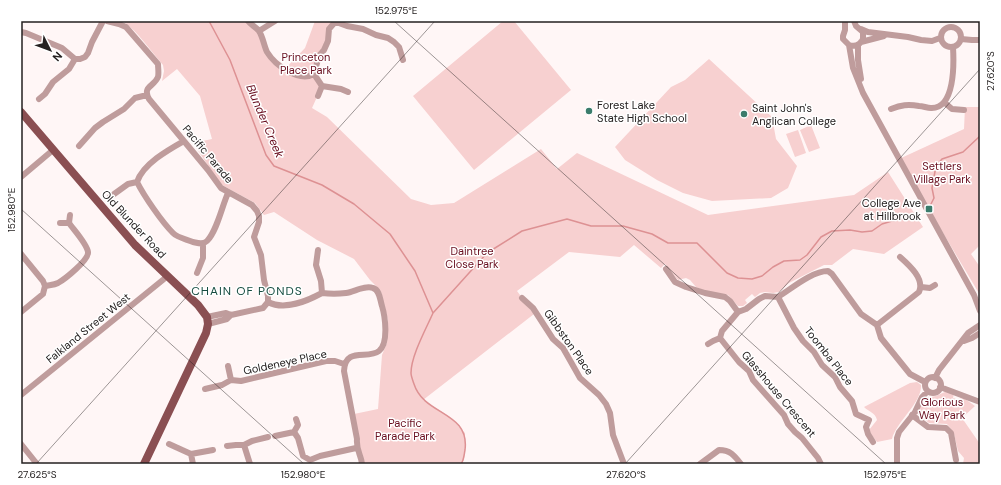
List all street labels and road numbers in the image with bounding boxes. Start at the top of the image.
street label: Pacific Parade [180,122,236,186]
street label: Old Blunder Road [99,187,169,261]
street label: Falkland Street West [43,290,133,366]
street label: Gibbston Place [541,306,597,378]
street label: Toomba Place [802,324,856,388]
street label: Goldeneye Place [242,346,328,378]
street label: Glasshouse Crescent [739,348,819,440]

